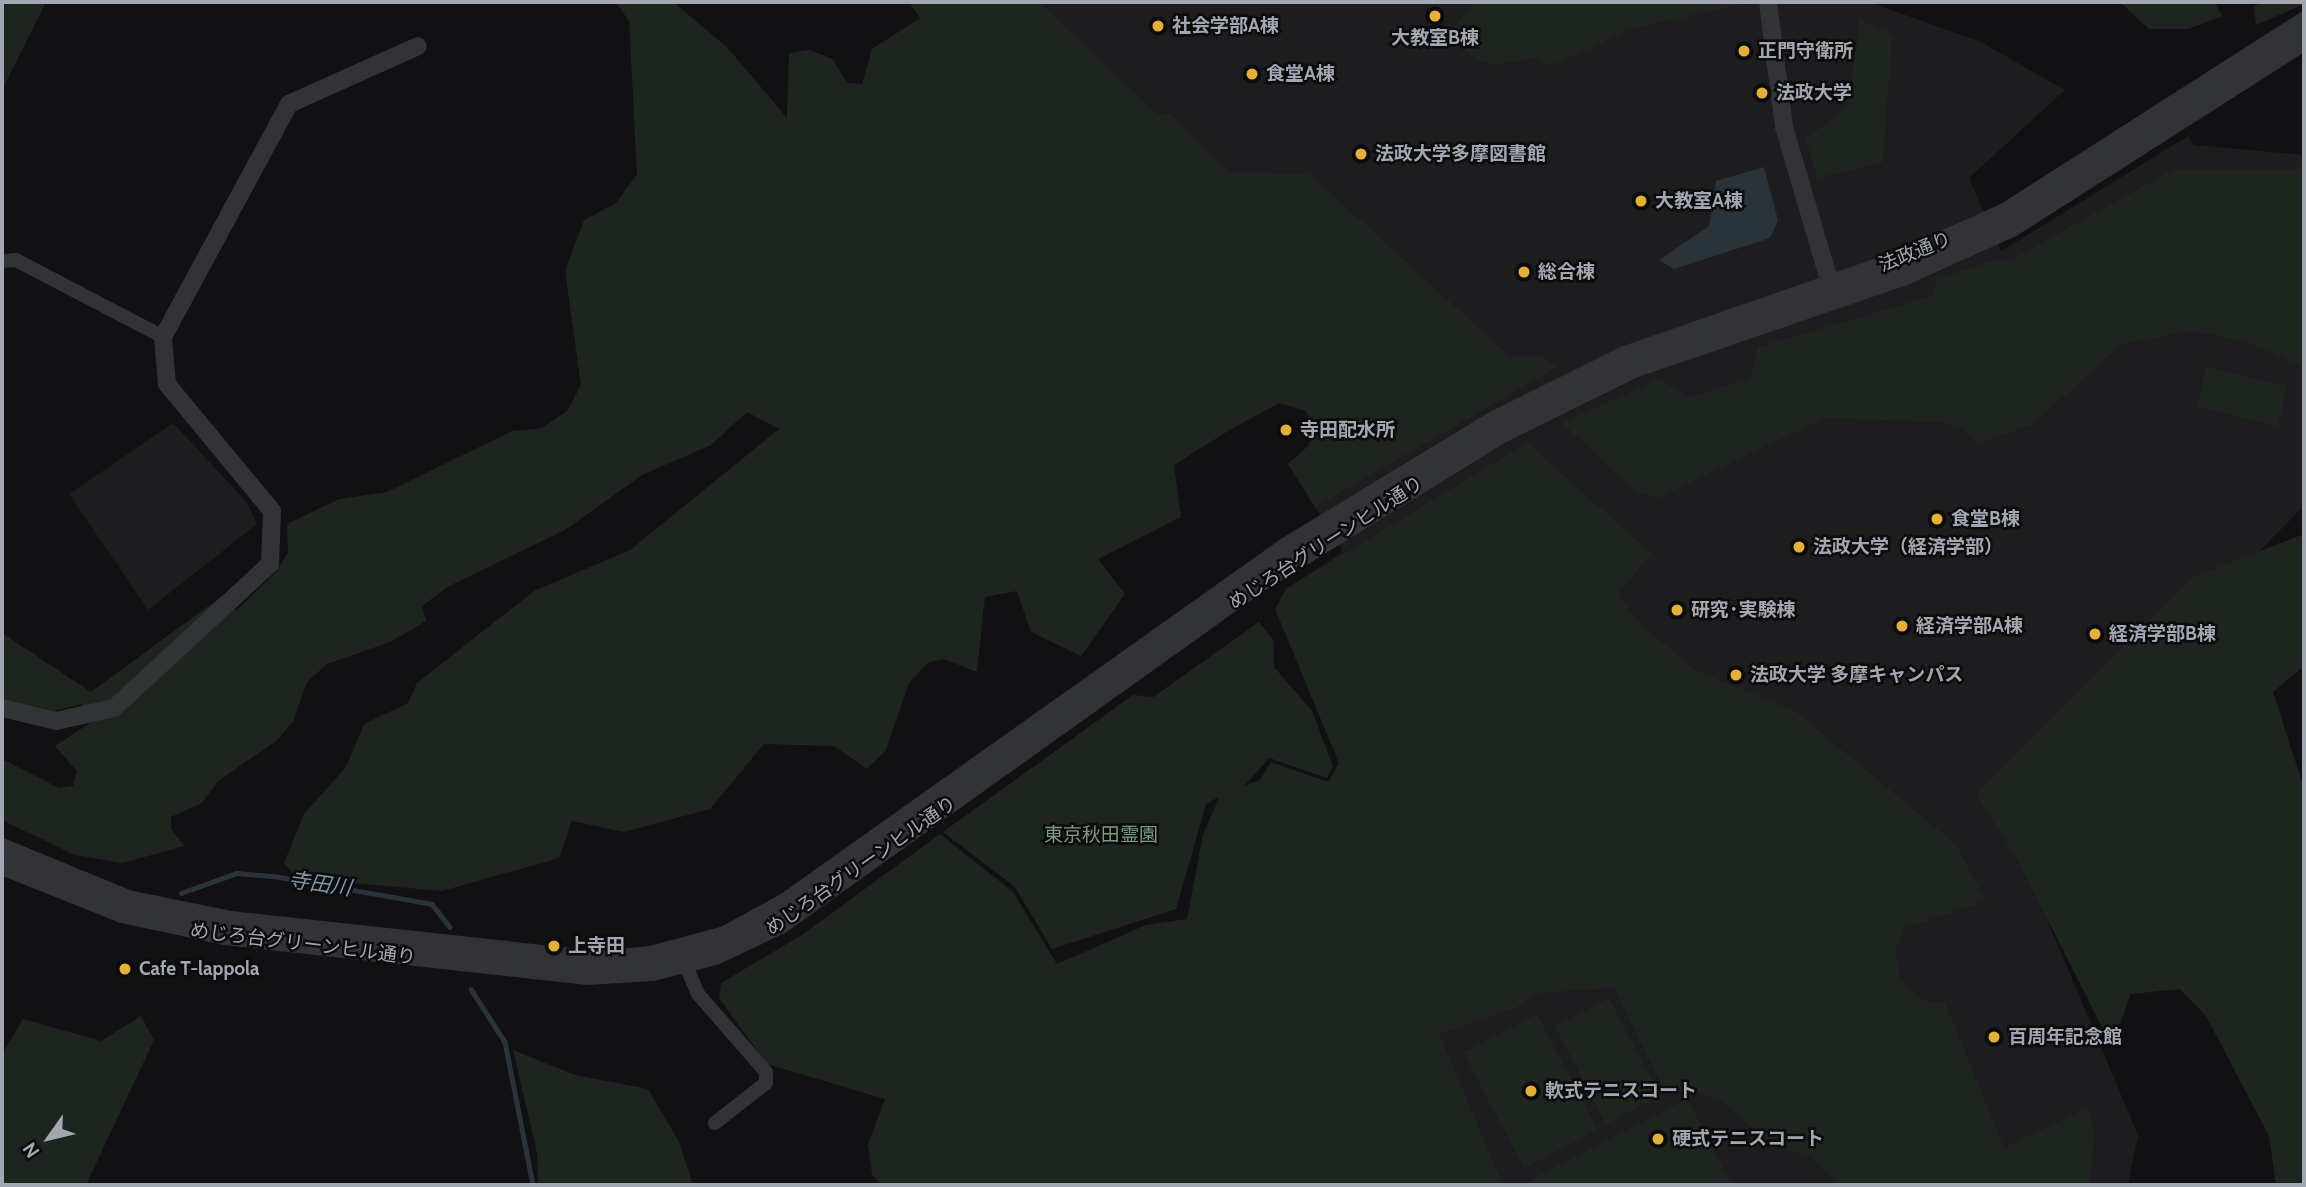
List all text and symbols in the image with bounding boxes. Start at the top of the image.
marker: 大教室B棟 [1427,8,1443,24]
place label: 社会学部A棟 [1172,15,1279,37]
marker: 社会学部A棟 [1150,18,1166,34]
place label: 大教室B棟 [1391,27,1479,49]
place label: 正門守衛所 [1758,40,1853,62]
marker: 正門守衛所 [1736,43,1752,59]
place label: 食堂A棟 [1266,63,1335,85]
marker: 食堂A棟 [1244,66,1260,82]
place label: 法政大学 [1776,82,1852,104]
marker: 法政大学 [1754,85,1770,101]
place label: 法政大学多摩図書館 [1375,143,1546,165]
marker: 法政大学多摩図書館 [1353,146,1369,162]
place label: 大教室A棟 [1655,190,1743,212]
marker: 大教室A棟 [1633,193,1649,209]
street label: 法政通り [1875,227,1955,277]
place label: 総合棟 [1538,261,1595,283]
marker: 総合棟 [1516,264,1532,280]
place label: 寺田配水所 [1300,419,1395,441]
marker: 寺田配水所 [1278,422,1294,438]
street label: めじろ台グリーンヒル通り [1224,471,1428,615]
place label: 食堂B棟 [1951,508,2020,530]
marker: 食堂B棟 [1929,511,1945,527]
place label: 法政大学（経済学部） [1813,536,2003,558]
marker: 法政大学（経済学部） [1791,539,1807,555]
place label: 研究･実験棟 [1691,599,1795,621]
marker: 研究･実験棟 [1669,602,1685,618]
place label: 経済学部A棟 [1916,615,2023,637]
marker: 経済学部A棟 [1894,618,1910,634]
place label: 経済学部B棟 [2109,623,2216,645]
marker: 経済学部B棟 [2087,626,2103,642]
place label: 法政大学 多摩キャンパス [1750,664,1963,686]
marker: 法政大学 多摩キャンパス [1728,667,1744,683]
street label: めじろ台グリーンヒル通り [761,791,961,941]
park label: 東京秋田霊園 [1044,824,1158,846]
water label: 寺田川 [287,867,353,901]
street label: めじろ台グリーンヒル通り [188,919,418,969]
place label: 上寺田 [568,935,625,957]
marker: 上寺田 [546,938,562,954]
place label: Cafe T-lappola [139,958,260,980]
marker: Cafe T-lappola [117,961,133,977]
place label: 百周年記念館 [2008,1026,2122,1048]
marker: 百周年記念館 [1986,1029,2002,1045]
place label: 軟式テニスコート [1545,1080,1697,1102]
marker: 軟式テニスコート [1523,1083,1539,1099]
north arrow [14,1103,84,1173]
place label: 硬式テニスコート [1672,1128,1824,1150]
marker: 硬式テニスコート [1650,1131,1666,1147]
text: N [18,1138,44,1162]

